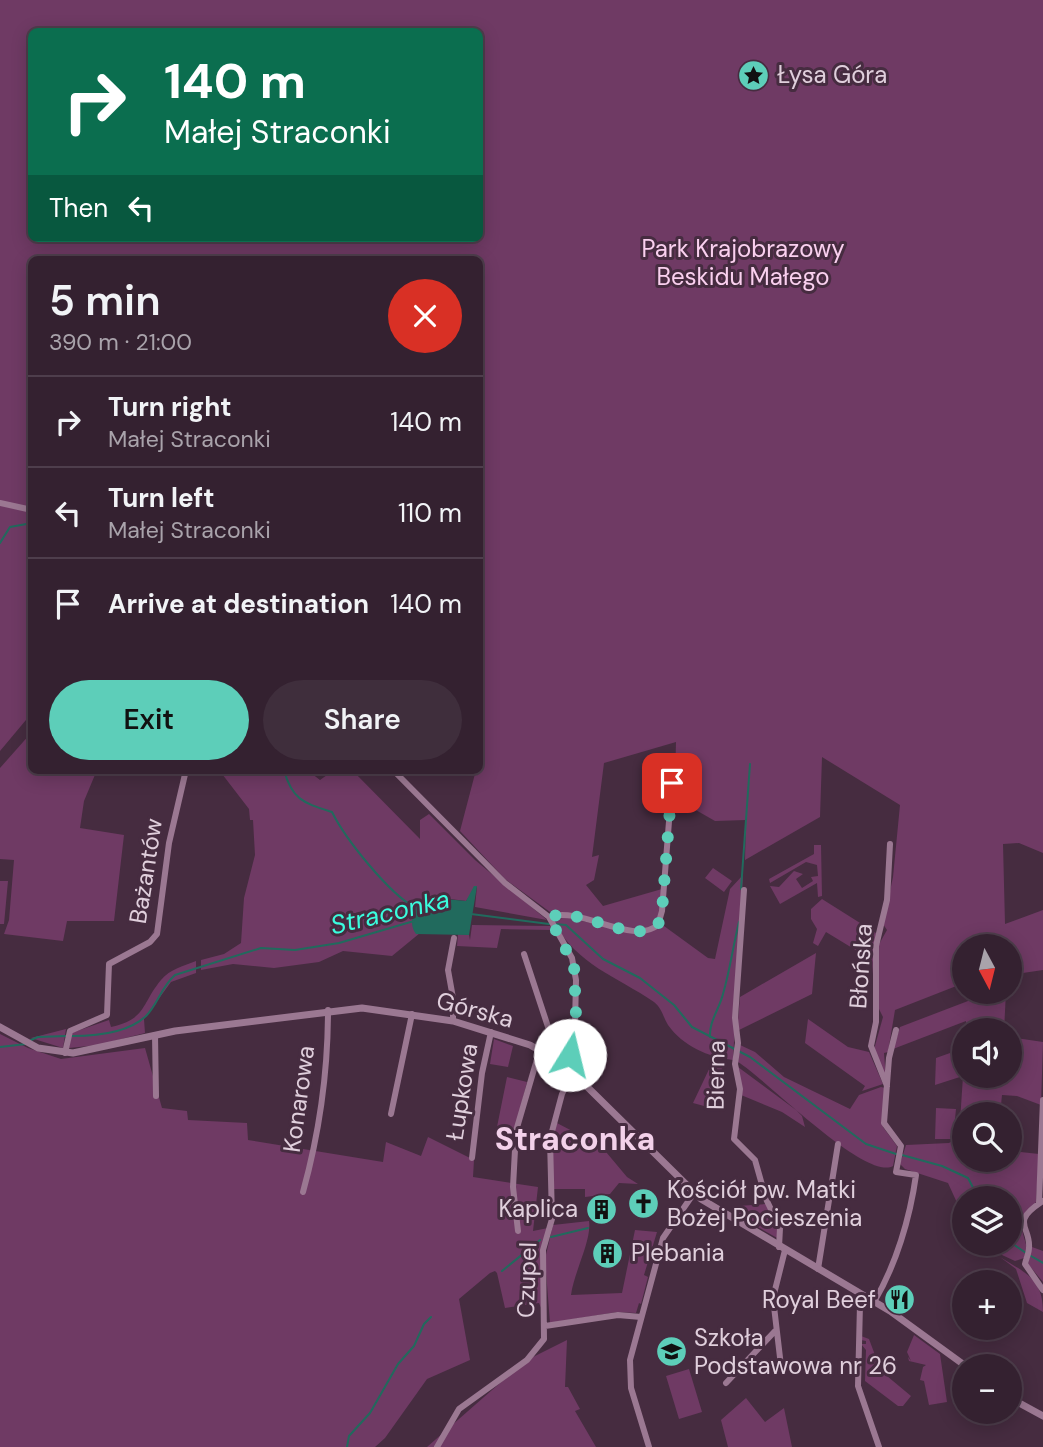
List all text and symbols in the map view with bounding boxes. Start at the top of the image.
text: 140 m [164,49,306,113]
icon: right [49,56,140,147]
place icon: Łysa Góra [737,58,771,92]
place label: Łysa Góra [777,59,887,90]
text: Małej Straconki [164,111,391,153]
icon: left [122,189,160,227]
text: Then [49,191,108,225]
park label: Park Krajobrazowy Beskidu Małego [641,233,845,292]
text: 5 min [49,273,161,328]
button: close [388,279,462,353]
text: 390 m · 21:00 [49,327,192,357]
text: Turn right [108,390,232,424]
icon: right [49,403,87,441]
text: 140 m [390,405,462,439]
text: Małej Straconki [108,424,271,454]
text: Turn left [108,481,215,515]
icon: left [49,494,87,532]
text: 110 m [398,496,462,530]
text: Małej Straconki [108,515,271,545]
icon: arrive [49,585,87,623]
text: Arrive at destination [108,587,369,621]
text: 140 m [390,587,462,621]
button: Exit [49,680,249,760]
button: Share [263,680,462,760]
pin [642,753,702,813]
icon: arrive [653,764,691,802]
street label: Bażantów [122,816,169,926]
water label: Straconka [327,882,453,942]
street label: Błońska [842,922,879,1010]
north arrow [952,934,1022,1004]
map controls [952,934,1022,1424]
street label: Górska [433,984,517,1035]
position arrow [533,1018,607,1092]
button: sound [952,1018,1022,1088]
street label: Bierna [699,1040,732,1110]
street label: Łupkowa [439,1041,484,1143]
street label: Konarowa [276,1044,321,1154]
button: search [952,1102,1022,1172]
district label: Straconka [495,1118,655,1160]
place label: Kościół pw. Matki Bożej Pocieszenia [667,1174,862,1233]
button: layers [952,1186,1022,1256]
church icon: Kościół pw. Matki Bożej Pocieszenia [627,1187,661,1221]
building icon: Kaplica [584,1192,618,1226]
place label: Kaplica [499,1193,578,1224]
building icon: Plebania [591,1236,625,1270]
place label: Plebania [631,1237,725,1268]
street label: Czupel [510,1241,543,1318]
button: + [952,1270,1022,1340]
restaurant icon: Royal Beef [882,1283,916,1317]
place label: Royal Beef [762,1284,876,1315]
place label: Szkoła Podstawowa nr 26 [694,1322,897,1381]
school or university icon: Szkoła Podstawowa nr 26 [654,1335,688,1369]
button: − [952,1354,1022,1424]

